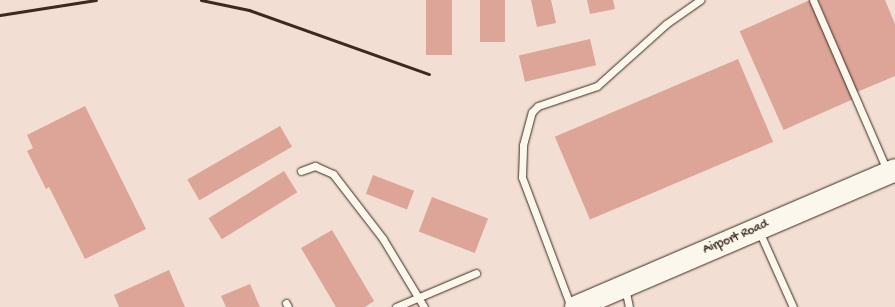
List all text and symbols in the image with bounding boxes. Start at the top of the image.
street label: Airport Road [701,217,771,259]

